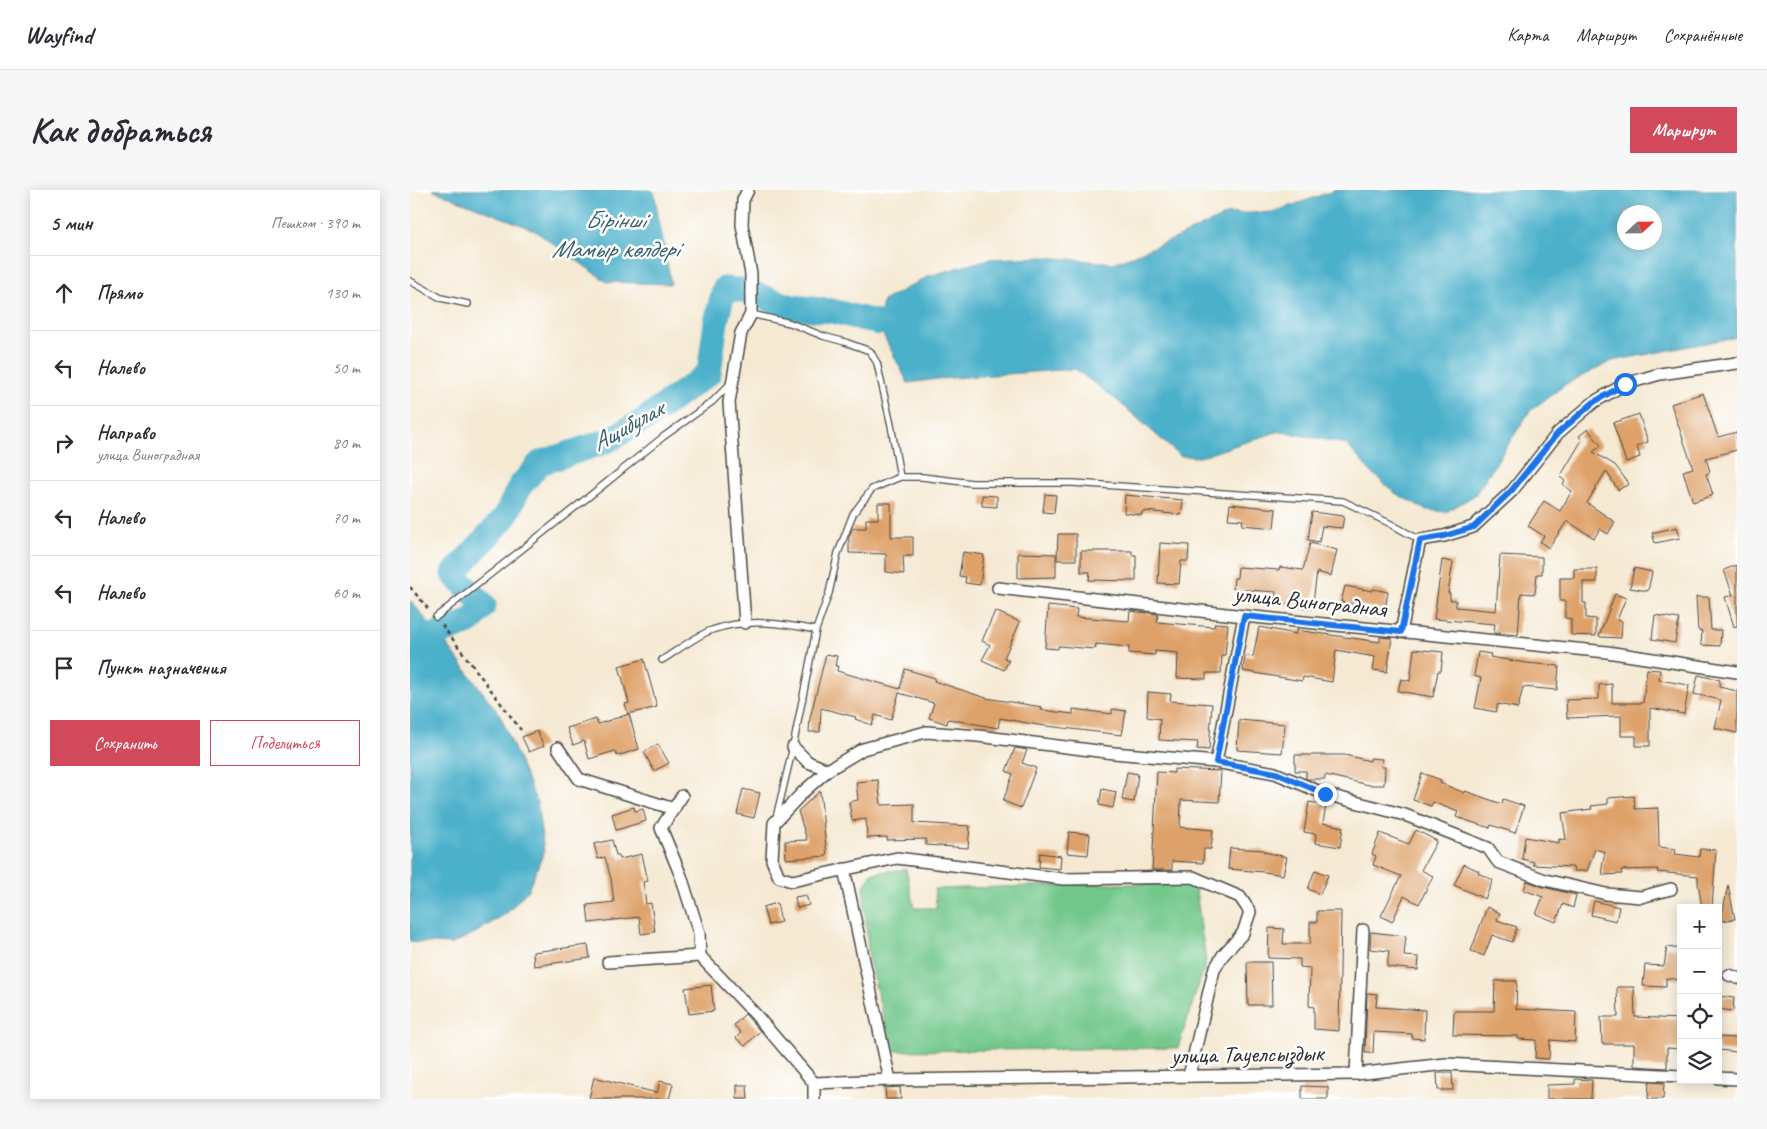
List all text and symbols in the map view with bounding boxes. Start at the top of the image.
text: Wayfind [25,20,92,50]
text: Карта [1507,24,1548,46]
text: Маршрут [1576,24,1636,46]
text: Сохранённые [1664,24,1742,46]
button: Маршрут [1630,107,1737,153]
text: Как добраться [30,108,211,153]
water label: Бірінші Мамыр көлдері [551,204,685,265]
north arrow [1617,205,1662,250]
text: 5 мин [50,210,92,236]
text: Пешком · 390 m [271,213,360,233]
icon: ahead [50,279,78,307]
text: Прямо [97,281,142,305]
text: 130 m [326,283,360,303]
icon: left [50,354,78,382]
text: Налево [97,356,145,380]
text: 50 m [333,358,360,378]
route start [1614,373,1637,396]
water label: Ащибулак [586,391,673,459]
text: Направо [97,421,155,445]
icon: right [50,429,78,457]
text: 80 m [333,433,360,453]
text: улица Виноградная [97,445,199,465]
icon: left [50,504,78,532]
text: Налево [97,506,145,530]
text: 70 m [333,508,360,528]
street label: улица Виноградная [1230,578,1389,624]
icon: left [50,579,78,607]
text: Налево [97,581,145,605]
text: 60 m [333,583,360,603]
icon: arrive [50,654,78,682]
text: Пункт назначения [97,656,226,680]
button: Сохранить [50,720,200,766]
button: Поделиться [210,720,360,766]
route end [1314,783,1337,806]
map controls [1677,904,1722,1084]
button: + [1677,904,1722,949]
button: − [1677,949,1722,994]
button: locate [1677,994,1722,1039]
street label: улица Тауелсыздык [1168,1038,1326,1071]
button: layers [1677,1039,1722,1084]

